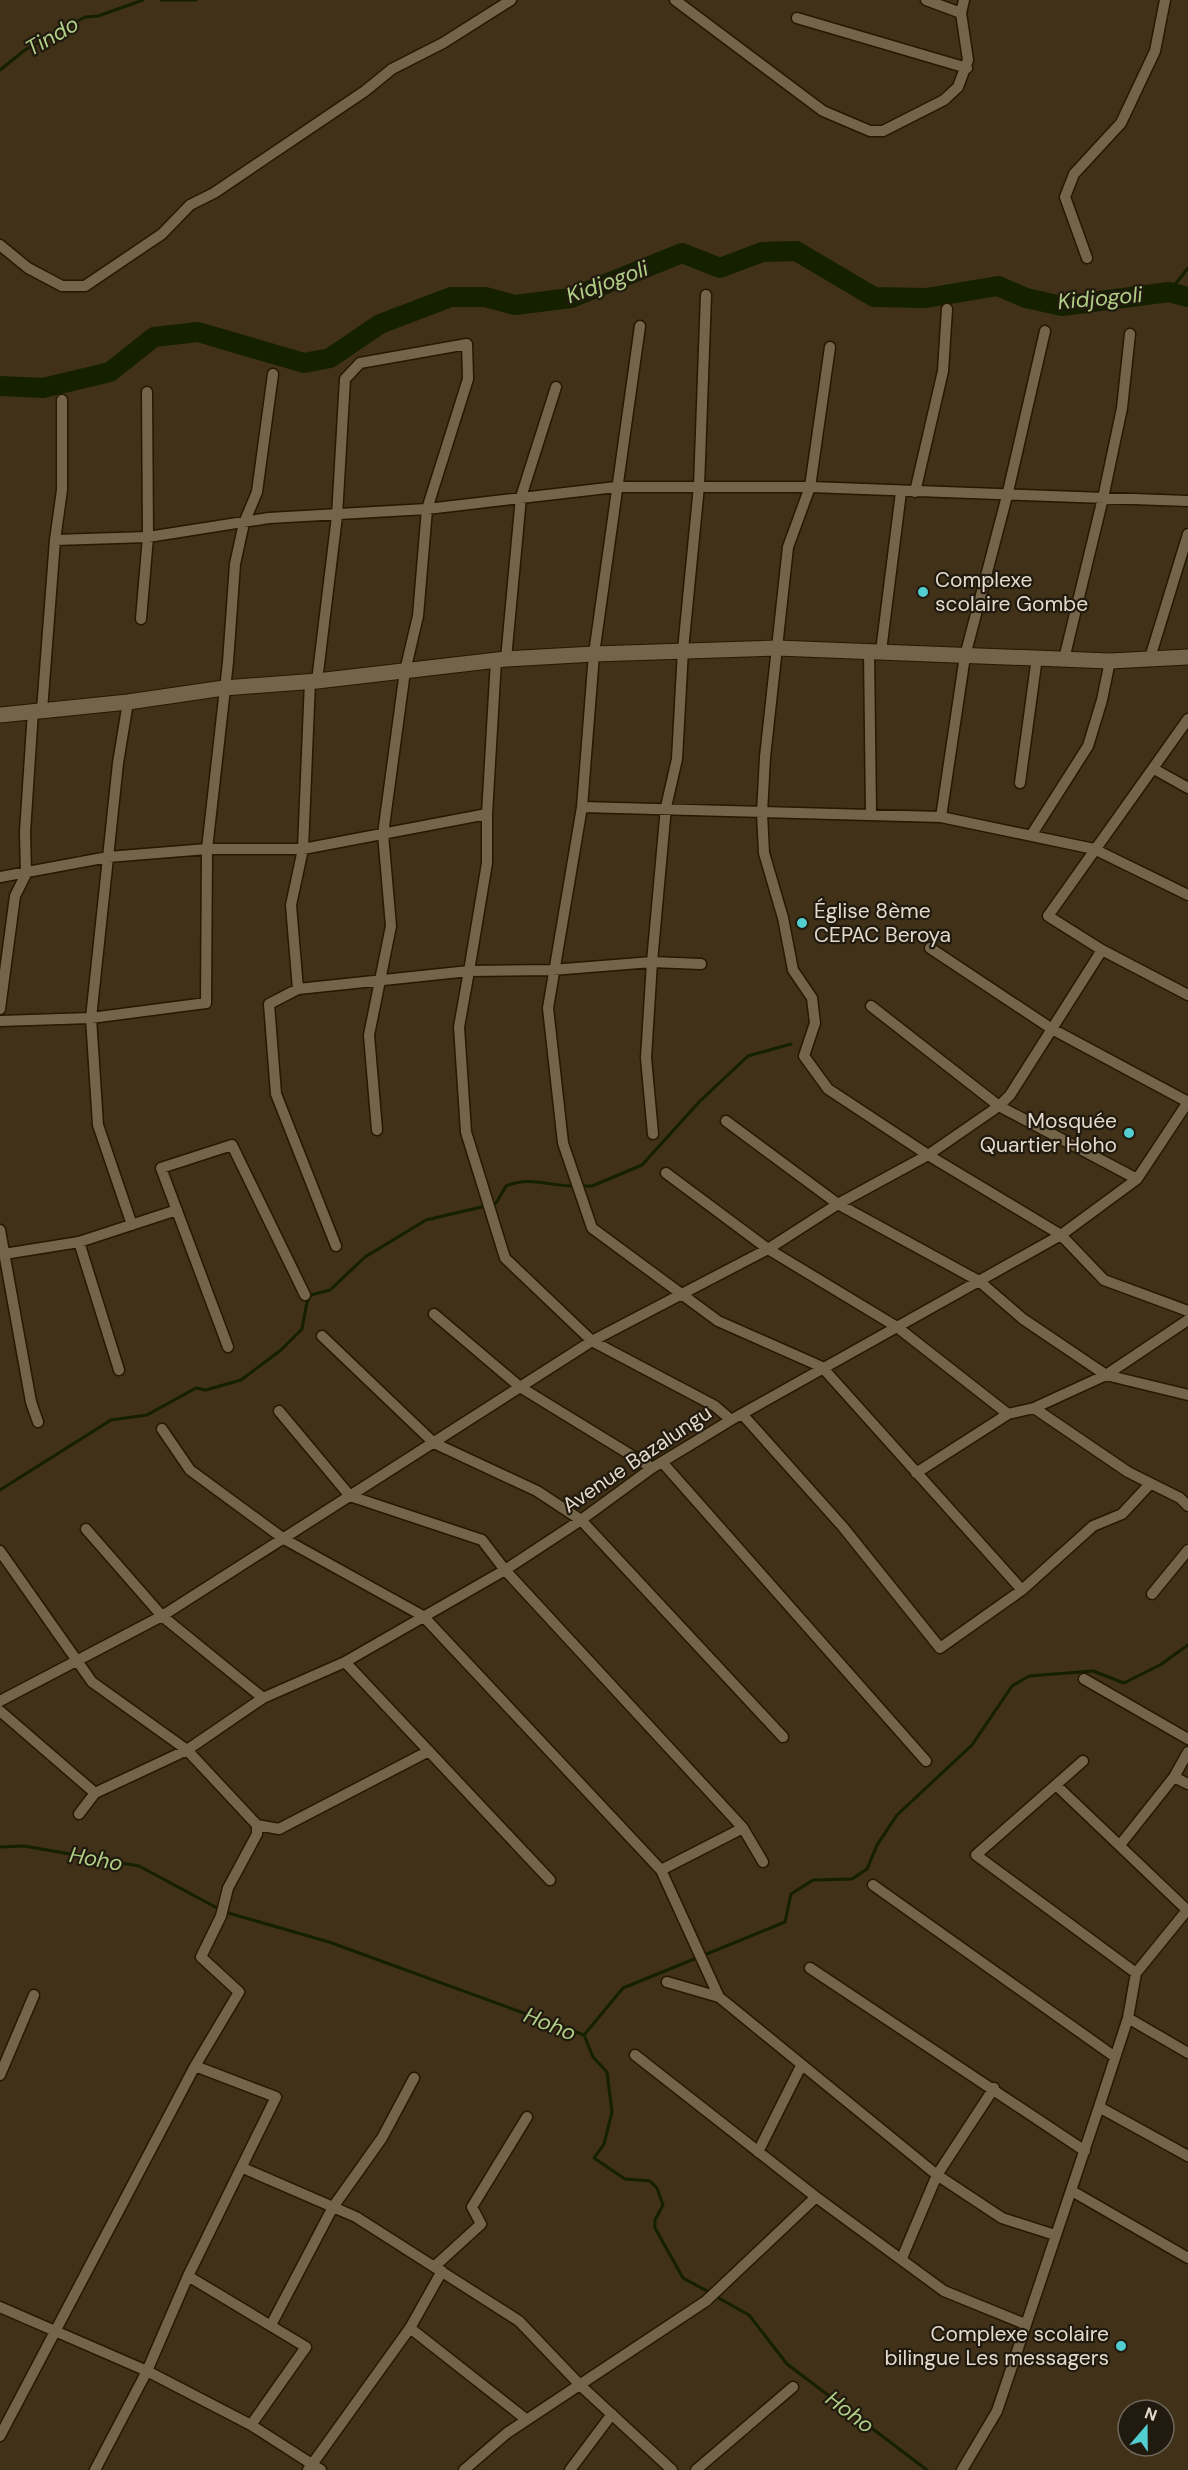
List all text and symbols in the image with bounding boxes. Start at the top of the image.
water label: Tindo [20,9,84,63]
water label: Kidjogoli [562,254,653,310]
water label: Kidjogoli [1056,280,1144,316]
place label: Complexe scolaire Gombe [935,566,1088,618]
marker: Complexe scolaire Gombe [916,585,930,599]
place label: Église 8ème CEPAC Beroya [814,897,951,949]
marker: Église 8ème CEPAC Beroya [795,916,809,930]
place label: Mosquée Quartier Hoho [980,1107,1117,1159]
marker: Mosquée Quartier Hoho [1122,1126,1136,1140]
street label: Avenue Bazalungu [557,1399,717,1519]
water label: Hoho [67,1840,125,1878]
water label: Hoho [520,2000,580,2048]
place label: Complexe scolaire bilingue Les messagers [884,2320,1109,2372]
marker: Complexe scolaire bilingue Les messagers [1114,2339,1128,2353]
water label: Hoho [820,2384,880,2440]
north arrow [1116,2398,1176,2458]
text: N [1142,2403,1160,2426]

